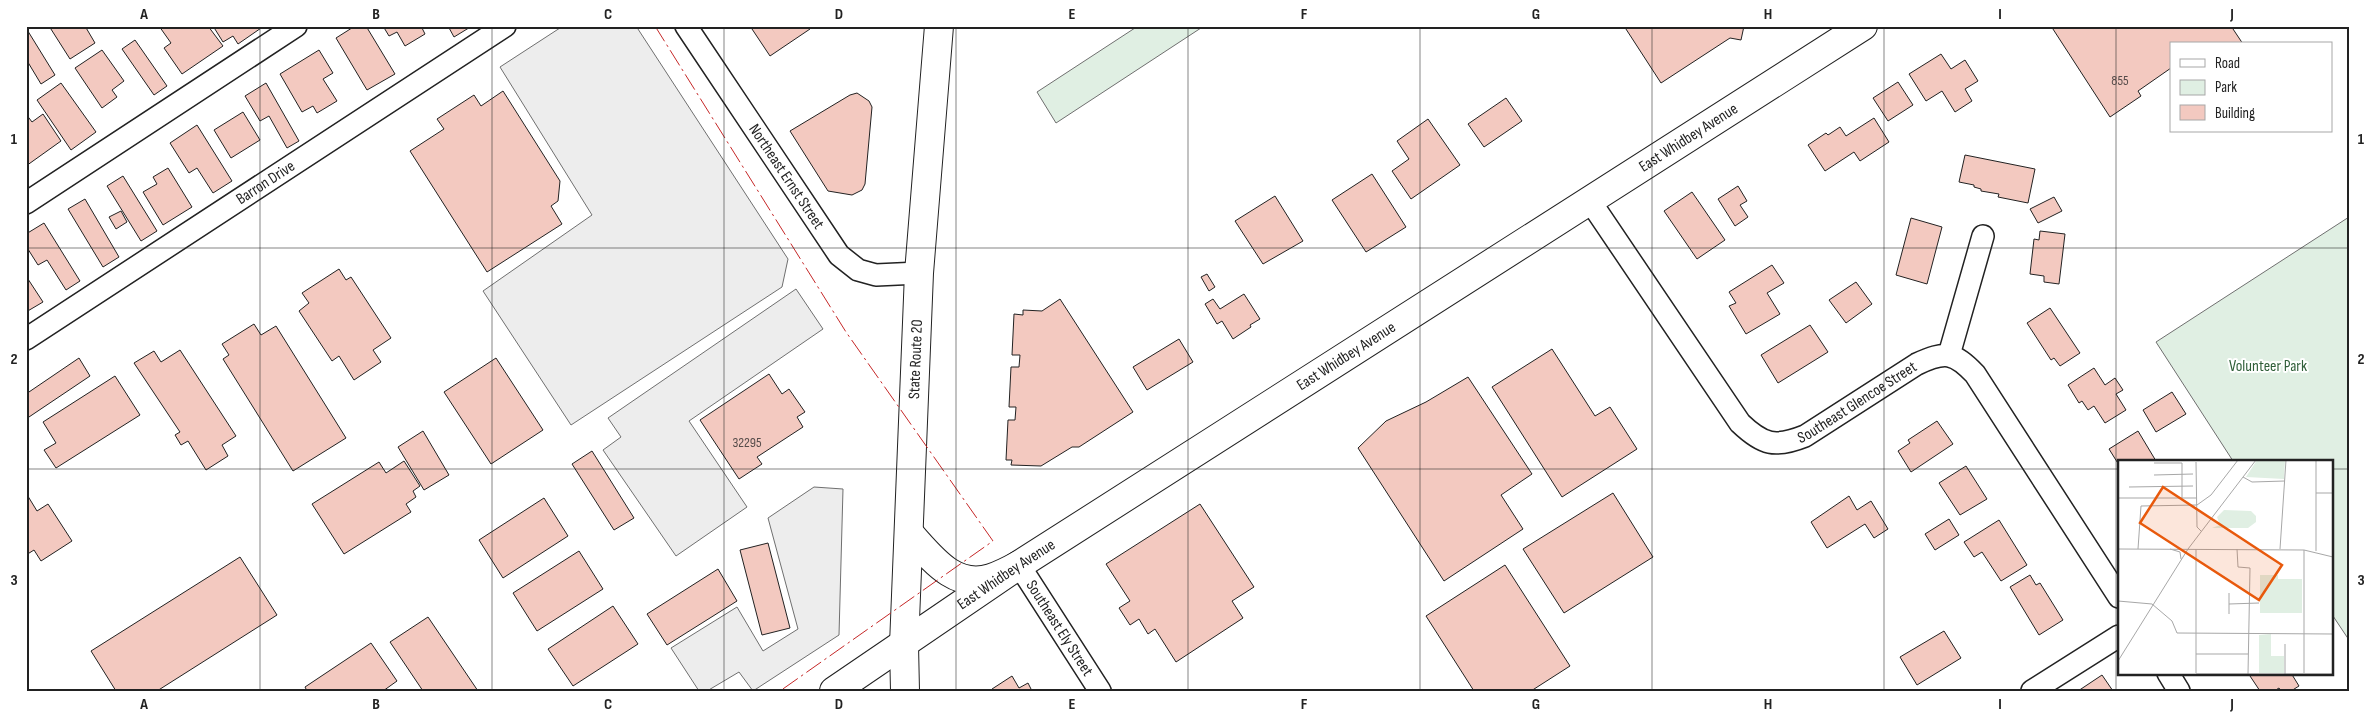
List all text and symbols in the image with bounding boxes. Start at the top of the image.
text: A [139,5,148,24]
text: B [372,5,380,24]
text: C [604,5,612,24]
text: D [835,5,843,24]
text: E [1069,5,1076,24]
text: F [1301,5,1308,24]
text: G [1532,5,1540,24]
text: H [1764,5,1772,24]
text: I [1998,5,2002,24]
text: J [2229,5,2234,24]
legend [2170,42,2332,132]
text: Road [2215,54,2240,73]
house number: 855 [2111,72,2129,89]
text: Park [2215,78,2237,97]
street label: East Whidbey Avenue [1635,99,1741,176]
text: Building [2215,104,2255,123]
street label: Northeast Ernst Street [745,120,828,233]
text: 1 [11,130,18,149]
text: 1 [2358,130,2365,149]
street label: Barron Drive [232,156,298,209]
street label: East Whidbey Avenue [1293,318,1399,395]
street label: State Route 20 [904,319,927,399]
text: 2 [10,350,18,369]
text: 2 [2357,350,2365,369]
street label: Southeast Glencoe Street [1795,357,1920,447]
park label: Volunteer Park [2229,357,2307,376]
house number: 32295 [732,434,762,451]
inset map [2118,460,2332,674]
street label: East Whidbey Avenue [954,535,1059,614]
text: 3 [10,571,18,590]
text: 3 [2357,571,2365,590]
street label: Southeast Ely Street [1022,577,1097,680]
text: A [139,695,148,714]
text: B [372,695,380,714]
text: C [604,695,612,714]
text: D [835,695,843,714]
text: E [1069,695,1076,714]
text: F [1301,695,1308,714]
text: G [1532,695,1540,714]
text: H [1764,695,1772,714]
text: I [1998,695,2002,714]
text: J [2229,695,2234,714]

